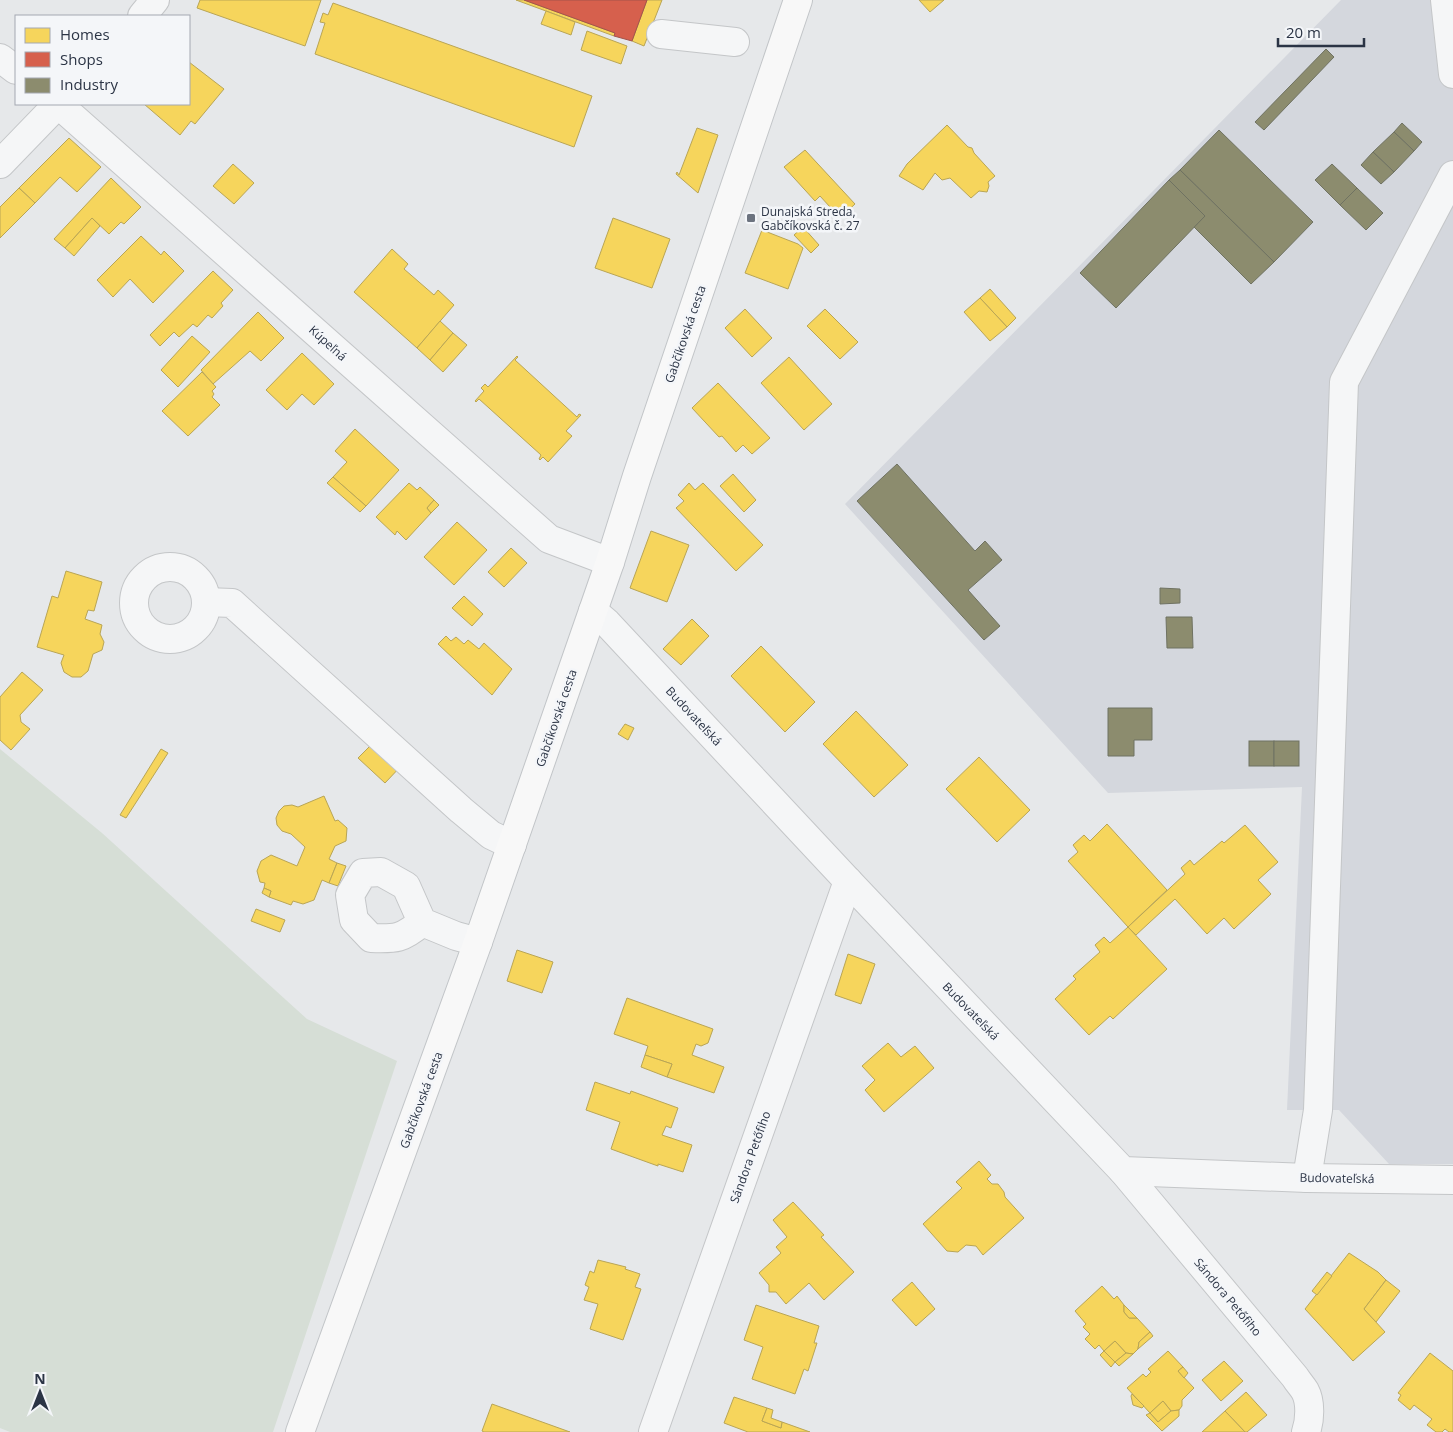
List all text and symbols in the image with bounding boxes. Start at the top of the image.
legend [15,15,190,105]
scale bar [1278,15,1364,47]
text: 20 m [1286,22,1321,42]
text: Homes [60,24,110,44]
text: Shops [60,49,103,69]
text: Industry [60,74,118,94]
place label: Dunajská Streda, Gabčíkovská č. 27 [761,203,860,234]
marker: Dunajská Streda, Gabčíkovská č. 27 [745,212,757,224]
street label: Gabčíkovská cesta [660,283,710,385]
street label: Kúpeľná [305,321,351,365]
street label: Gabčíkovská cesta [531,667,581,769]
street label: Budovateľská [662,683,726,749]
street label: Budovateľská [939,978,1003,1044]
street label: Gabčíkovská cesta [396,1049,446,1151]
street label: Sándora Petőfiho [725,1109,775,1205]
street label: Budovateľská [1299,1169,1375,1187]
street label: Sándora Petőfiho [1190,1254,1266,1340]
north arrow [15,1367,65,1417]
text: N [34,1369,46,1388]

